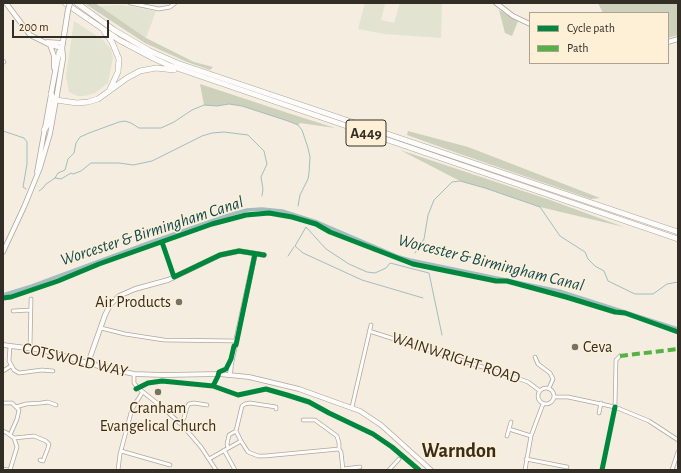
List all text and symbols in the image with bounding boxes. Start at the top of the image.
scale bar [14,12,111,38]
legend [529,12,669,64]
text: 200 m [19,21,49,33]
text: Cycle path [567,22,615,34]
text: Path [567,42,589,54]
road number: A449 [346,120,386,146]
water label: Worcester & Birmingham Canal [58,192,246,270]
water label: Worcester & Birmingham Canal [396,230,586,296]
place label: Air Products [95,292,171,312]
marker: Air Products [174,297,184,307]
street label: WAINWRIGHT ROAD [389,328,523,388]
place label: Ceva [583,337,612,357]
street label: COTSWOLD WAY [20,339,130,381]
marker: Ceva [570,342,580,352]
marker: Cranham Evangelical Church [153,387,163,397]
place label: Cranham Evangelical Church [100,398,216,436]
district label: Warndon [422,439,496,463]

